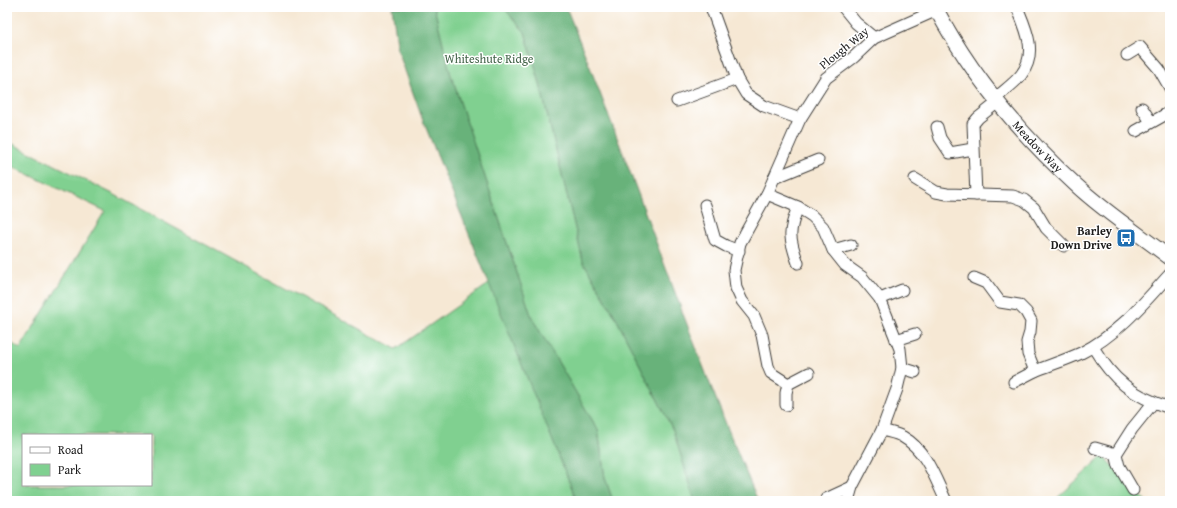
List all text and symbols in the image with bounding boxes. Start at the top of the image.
street label: Plough Way [815,22,872,73]
park label: Whiteshute Ridge [445,50,534,67]
street label: Meadow Way [1009,117,1067,176]
place label: Barley Down Drive [1051,222,1113,253]
bus stop icon: Barley Down Drive [1115,227,1137,249]
legend [22,434,152,486]
text: Road [58,441,84,458]
text: Park [58,461,82,478]

